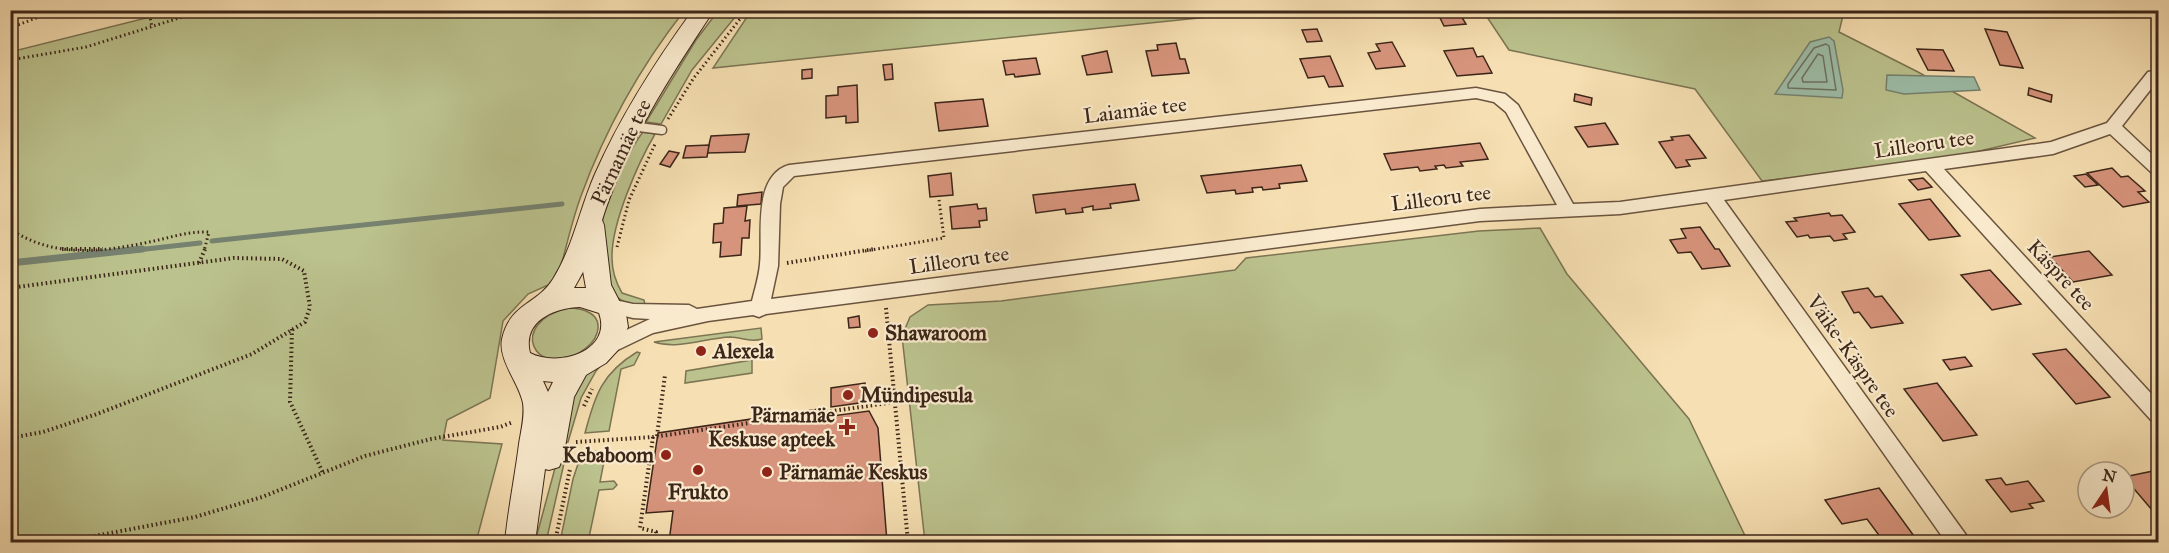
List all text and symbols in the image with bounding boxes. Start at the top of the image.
street label: Laiamäe tee [1082,91,1188,129]
street label: Pärnamäe tee [585,95,657,209]
street label: Lilleoru tee [1872,124,1976,164]
street label: Lilleoru tee [1389,179,1493,217]
street label: Käspre tee [2022,234,2101,316]
street label: Lilleoru tee [907,240,1011,280]
street label: Väike-Käspre tee [1801,289,1905,422]
place label: Shawaroom [885,320,987,346]
marker: Shawaroom [866,326,880,340]
place label: Alexela [711,338,775,364]
marker: Alexela [694,344,708,358]
place label: Mündipesula [860,382,974,408]
marker: Mündipesula [841,388,855,402]
place label: Pärnamäe Keskuse apteek [708,402,836,452]
marker: Pärnamäe Keskuse apteek [840,420,854,434]
place label: Kebaboom [562,442,654,468]
marker: Kebaboom [659,448,673,462]
place label: Pärnamäe Keskus [779,459,928,485]
north arrow [2076,460,2136,520]
marker: Frukto [691,463,705,477]
marker: Pärnamäe Keskus [760,465,774,479]
text: N [2101,465,2118,487]
place label: Frukto [668,479,728,505]

